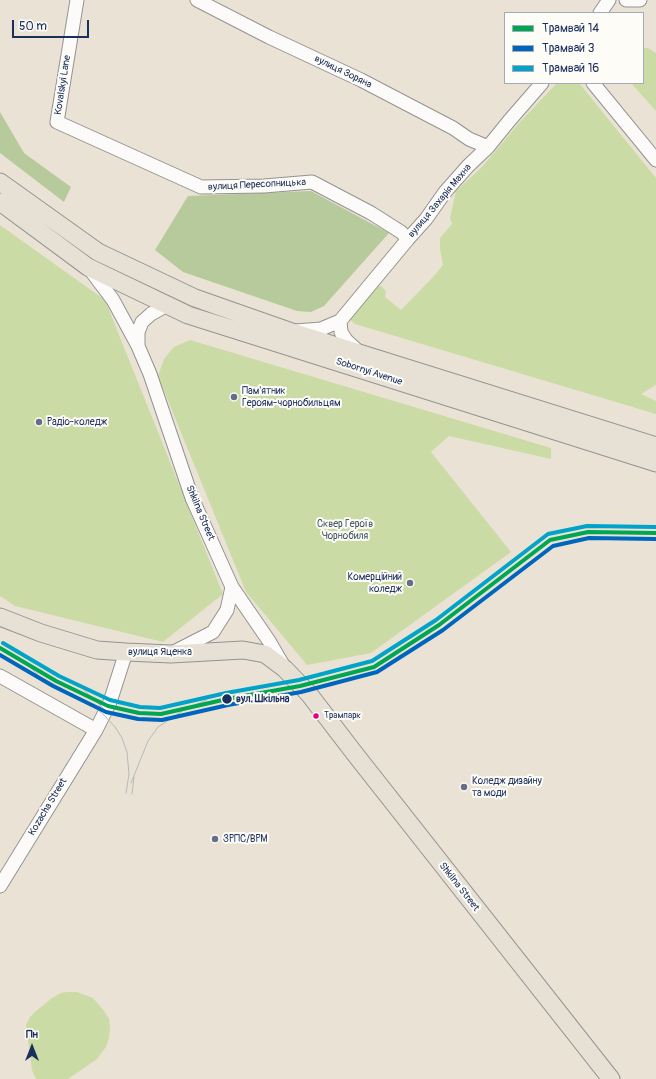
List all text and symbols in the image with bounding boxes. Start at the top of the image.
scale bar [14,12,91,38]
legend [504,12,644,84]
text: 50 m [19,19,47,34]
text: Трамвай 14 [542,21,599,36]
text: Трамвай 3 [542,41,594,56]
street label: вулиця Зоряна [312,53,374,91]
street label: Kovalskyi Lane [52,54,74,116]
text: Трамвай 16 [542,61,599,76]
street label: вулиця Захарія Махна [406,162,474,240]
street label: вулиця Пересопницька [208,176,306,194]
street label: Sobornyi Avenue [334,356,404,388]
place label: Пам'ятник Героям-чорнобильцям [242,385,340,408]
marker: Пам'ятник Героям-чорнобильцям [229,392,239,402]
place label: Радіо-коледж [47,416,107,428]
marker: Радіо-коледж [34,417,44,427]
street label: Shkilna Street [183,484,217,542]
park label: Сквер Героїв Чорнобиля [317,518,373,542]
place label: Комерційний коледж [348,571,402,594]
marker: Комерційний коледж [405,578,415,588]
street label: вулиця Яценка [128,646,192,658]
marker: вул. Шкільна [220,692,234,706]
place label: вул. Шкільна [236,693,289,705]
marker: Трампарк [311,711,321,721]
place label: Трампарк [324,711,361,721]
place label: Коледж дизайну та моди [472,775,542,798]
street label: Kozacha Street [26,776,70,838]
marker: Коледж дизайну та моди [459,782,469,792]
place label: ЗРПС/ВРМ [223,833,268,845]
marker: ЗРПС/ВРМ [210,834,220,844]
street label: Shkilna Street [436,860,482,914]
north arrow [12,1027,52,1067]
text: Пн [26,1028,38,1041]

